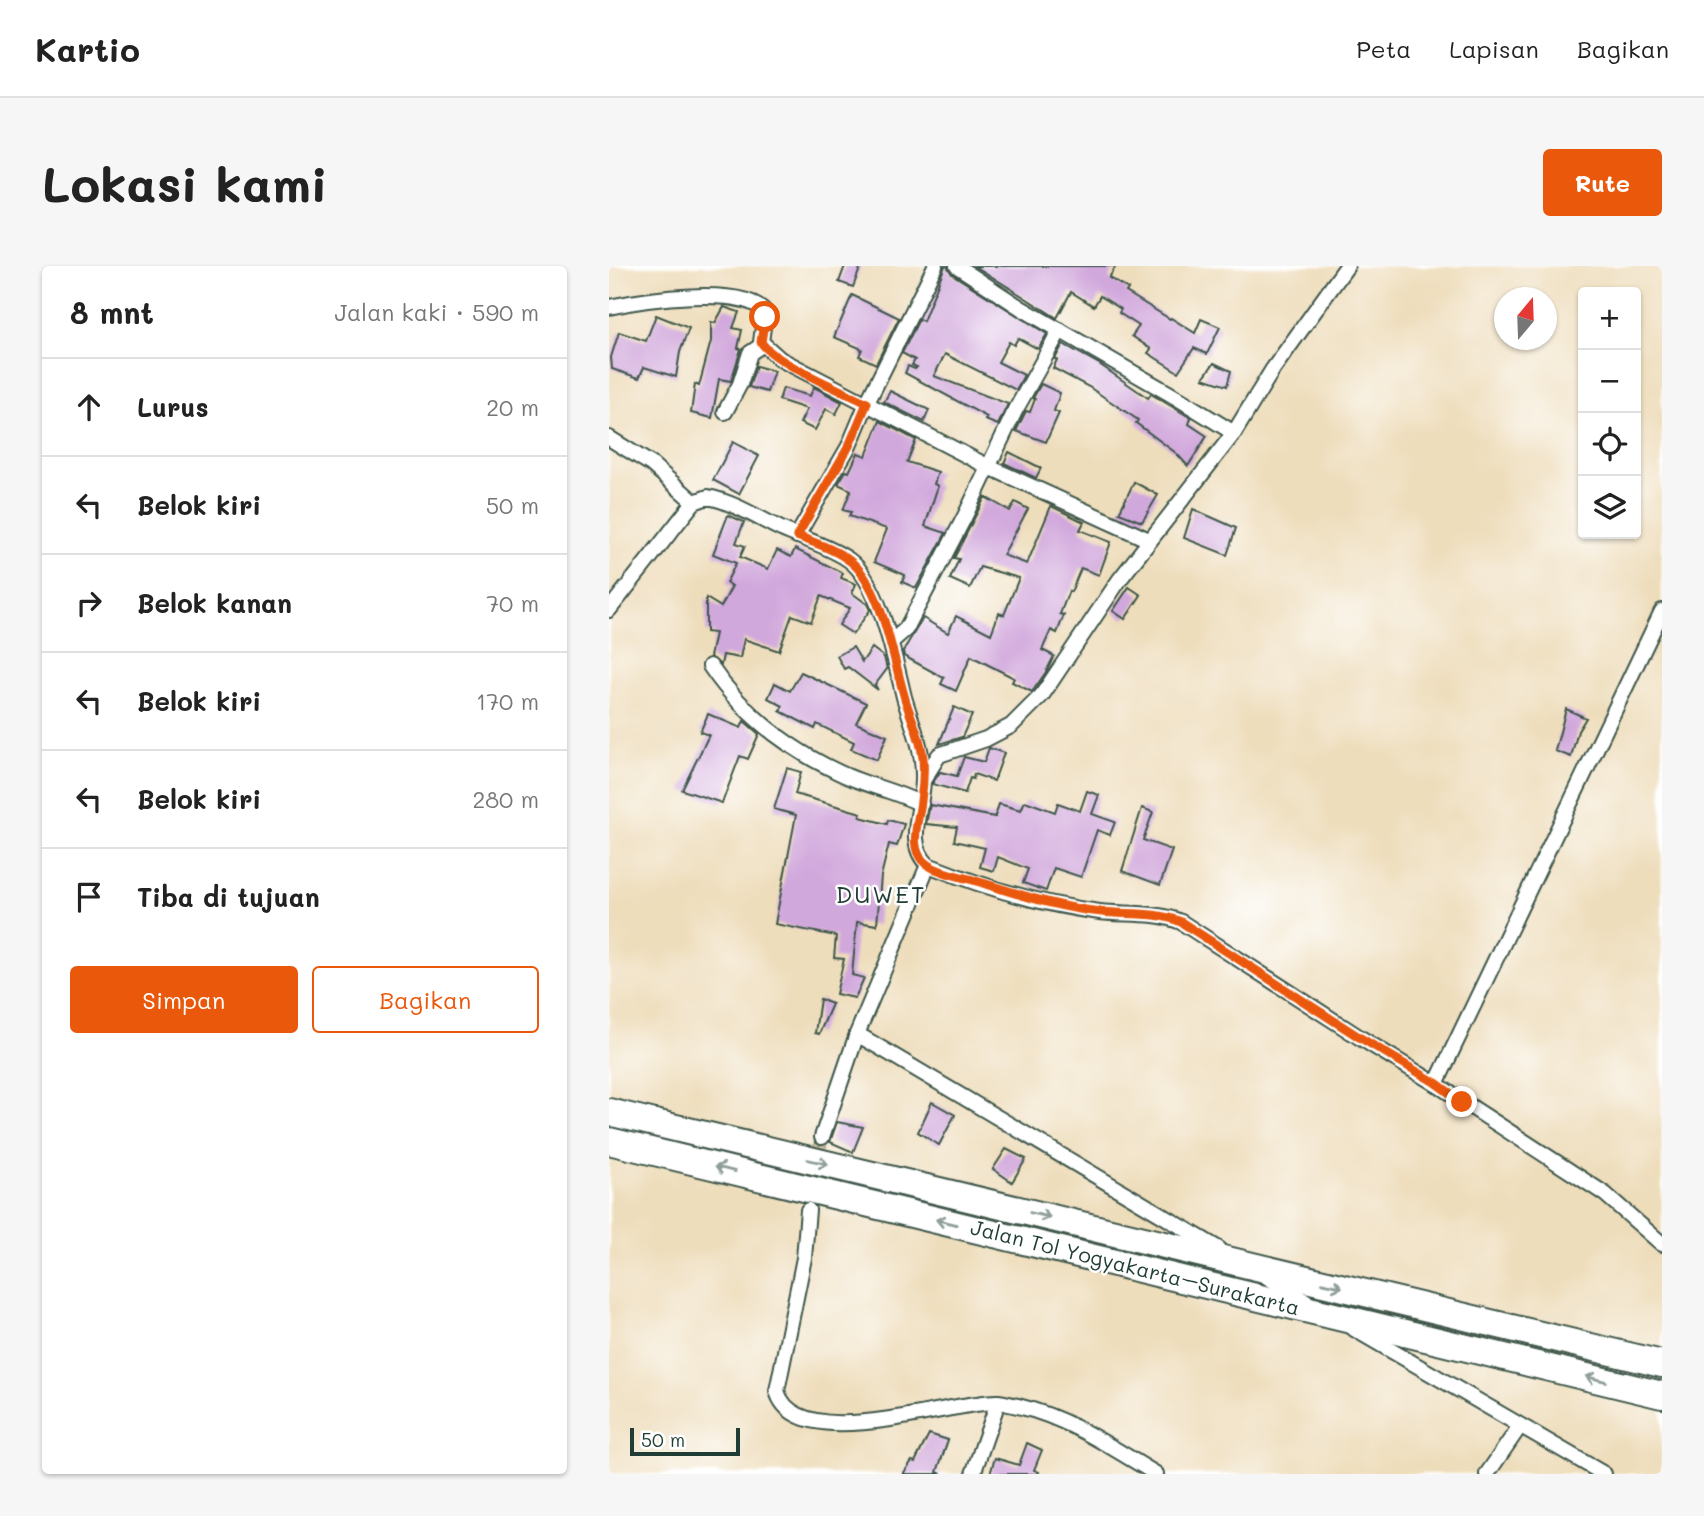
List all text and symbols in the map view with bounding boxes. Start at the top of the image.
text: Kartio [35,27,140,70]
text: Peta [1356,33,1411,64]
text: Lapisan [1449,33,1539,64]
text: Bagikan [1577,33,1669,64]
button: Rute [1543,149,1662,216]
text: Lokasi kami [42,151,328,214]
north arrow [1494,287,1557,350]
map controls [1578,287,1641,539]
button: + [1578,287,1641,350]
text: 8 mnt [70,292,154,332]
text: Jalan kaki · 590 m [334,297,539,327]
route start [749,301,780,332]
button: − [1578,350,1641,413]
icon: ahead [70,388,108,426]
text: Lurus [137,390,209,424]
text: 20 m [486,392,539,422]
button: locate [1578,413,1641,476]
button: layers [1578,476,1641,539]
icon: left [70,486,108,524]
text: Belok kiri [137,488,261,522]
text: 50 m [486,490,539,520]
icon: right [70,584,108,622]
text: Belok kanan [137,586,292,620]
text: 70 m [486,588,539,618]
icon: left [70,682,108,720]
text: Belok kiri [137,684,261,718]
text: 170 m [476,686,539,716]
icon: left [70,780,108,818]
text: Belok kiri [137,782,261,816]
text: 280 m [472,784,539,814]
icon: arrive [70,878,108,916]
district label: DUWET [836,878,926,909]
text: Tiba di tujuan [137,880,320,914]
button: Simpan [70,966,298,1033]
button: Bagikan [312,966,539,1033]
route end [1446,1086,1477,1117]
one-way arrow [806,1156,829,1170]
one-way arrow [714,1162,736,1175]
one-way arrow [1028,1210,1050,1223]
street label: Jalan Tol Yogyakarta–Surakarta [968,1213,1303,1321]
one-way arrow [935,1215,958,1228]
one-way arrow [1320,1279,1343,1293]
one-way arrow [1585,1372,1608,1385]
scale bar [630,1425,740,1457]
text: 50 m [641,1427,685,1452]

